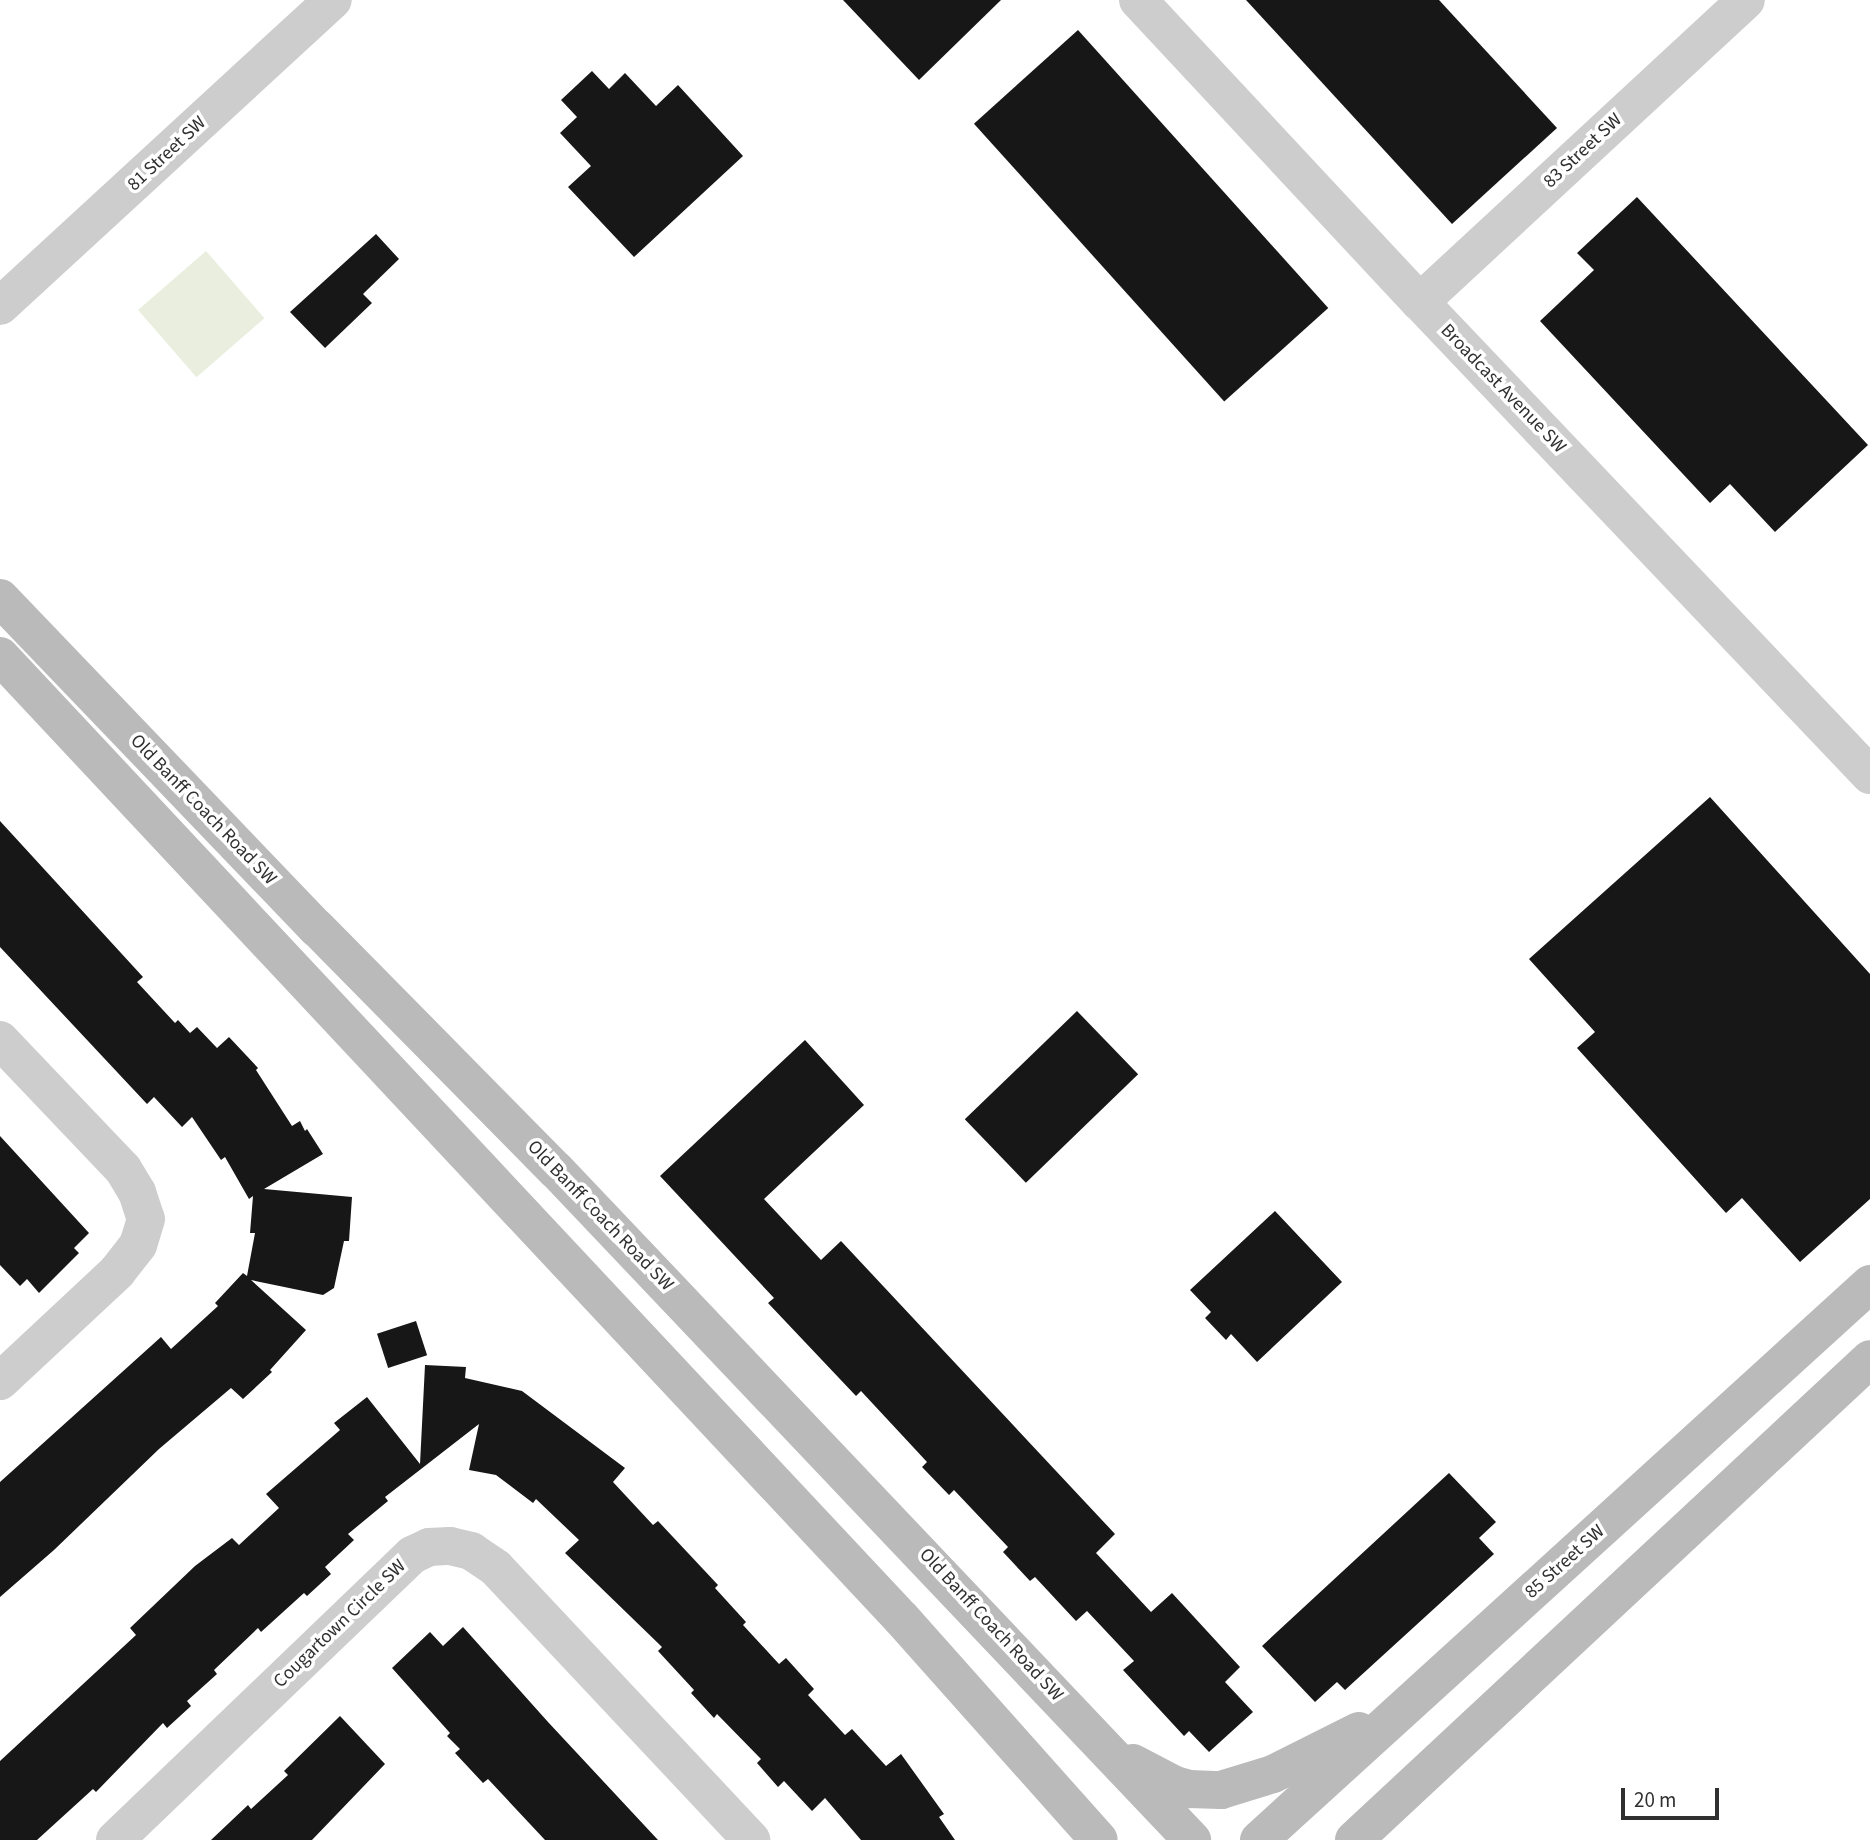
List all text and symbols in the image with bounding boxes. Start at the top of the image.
street label: 83 Street SW [1539,109,1627,193]
street label: 81 Street SW [123,112,211,196]
street label: Broadcast Avenue SW [1435,320,1571,458]
street label: Old Banff Coach Road SW [125,730,281,890]
street label: Old Banff Coach Road SW [522,1136,678,1296]
street label: 85 Street SW [1521,1520,1609,1604]
street label: Old Banff Coach Road SW [914,1544,1068,1706]
street label: Cougartown Circle SW [269,1555,411,1693]
scale bar [1625,1773,1723,1817]
text: 20 m [1634,1785,1676,1815]

